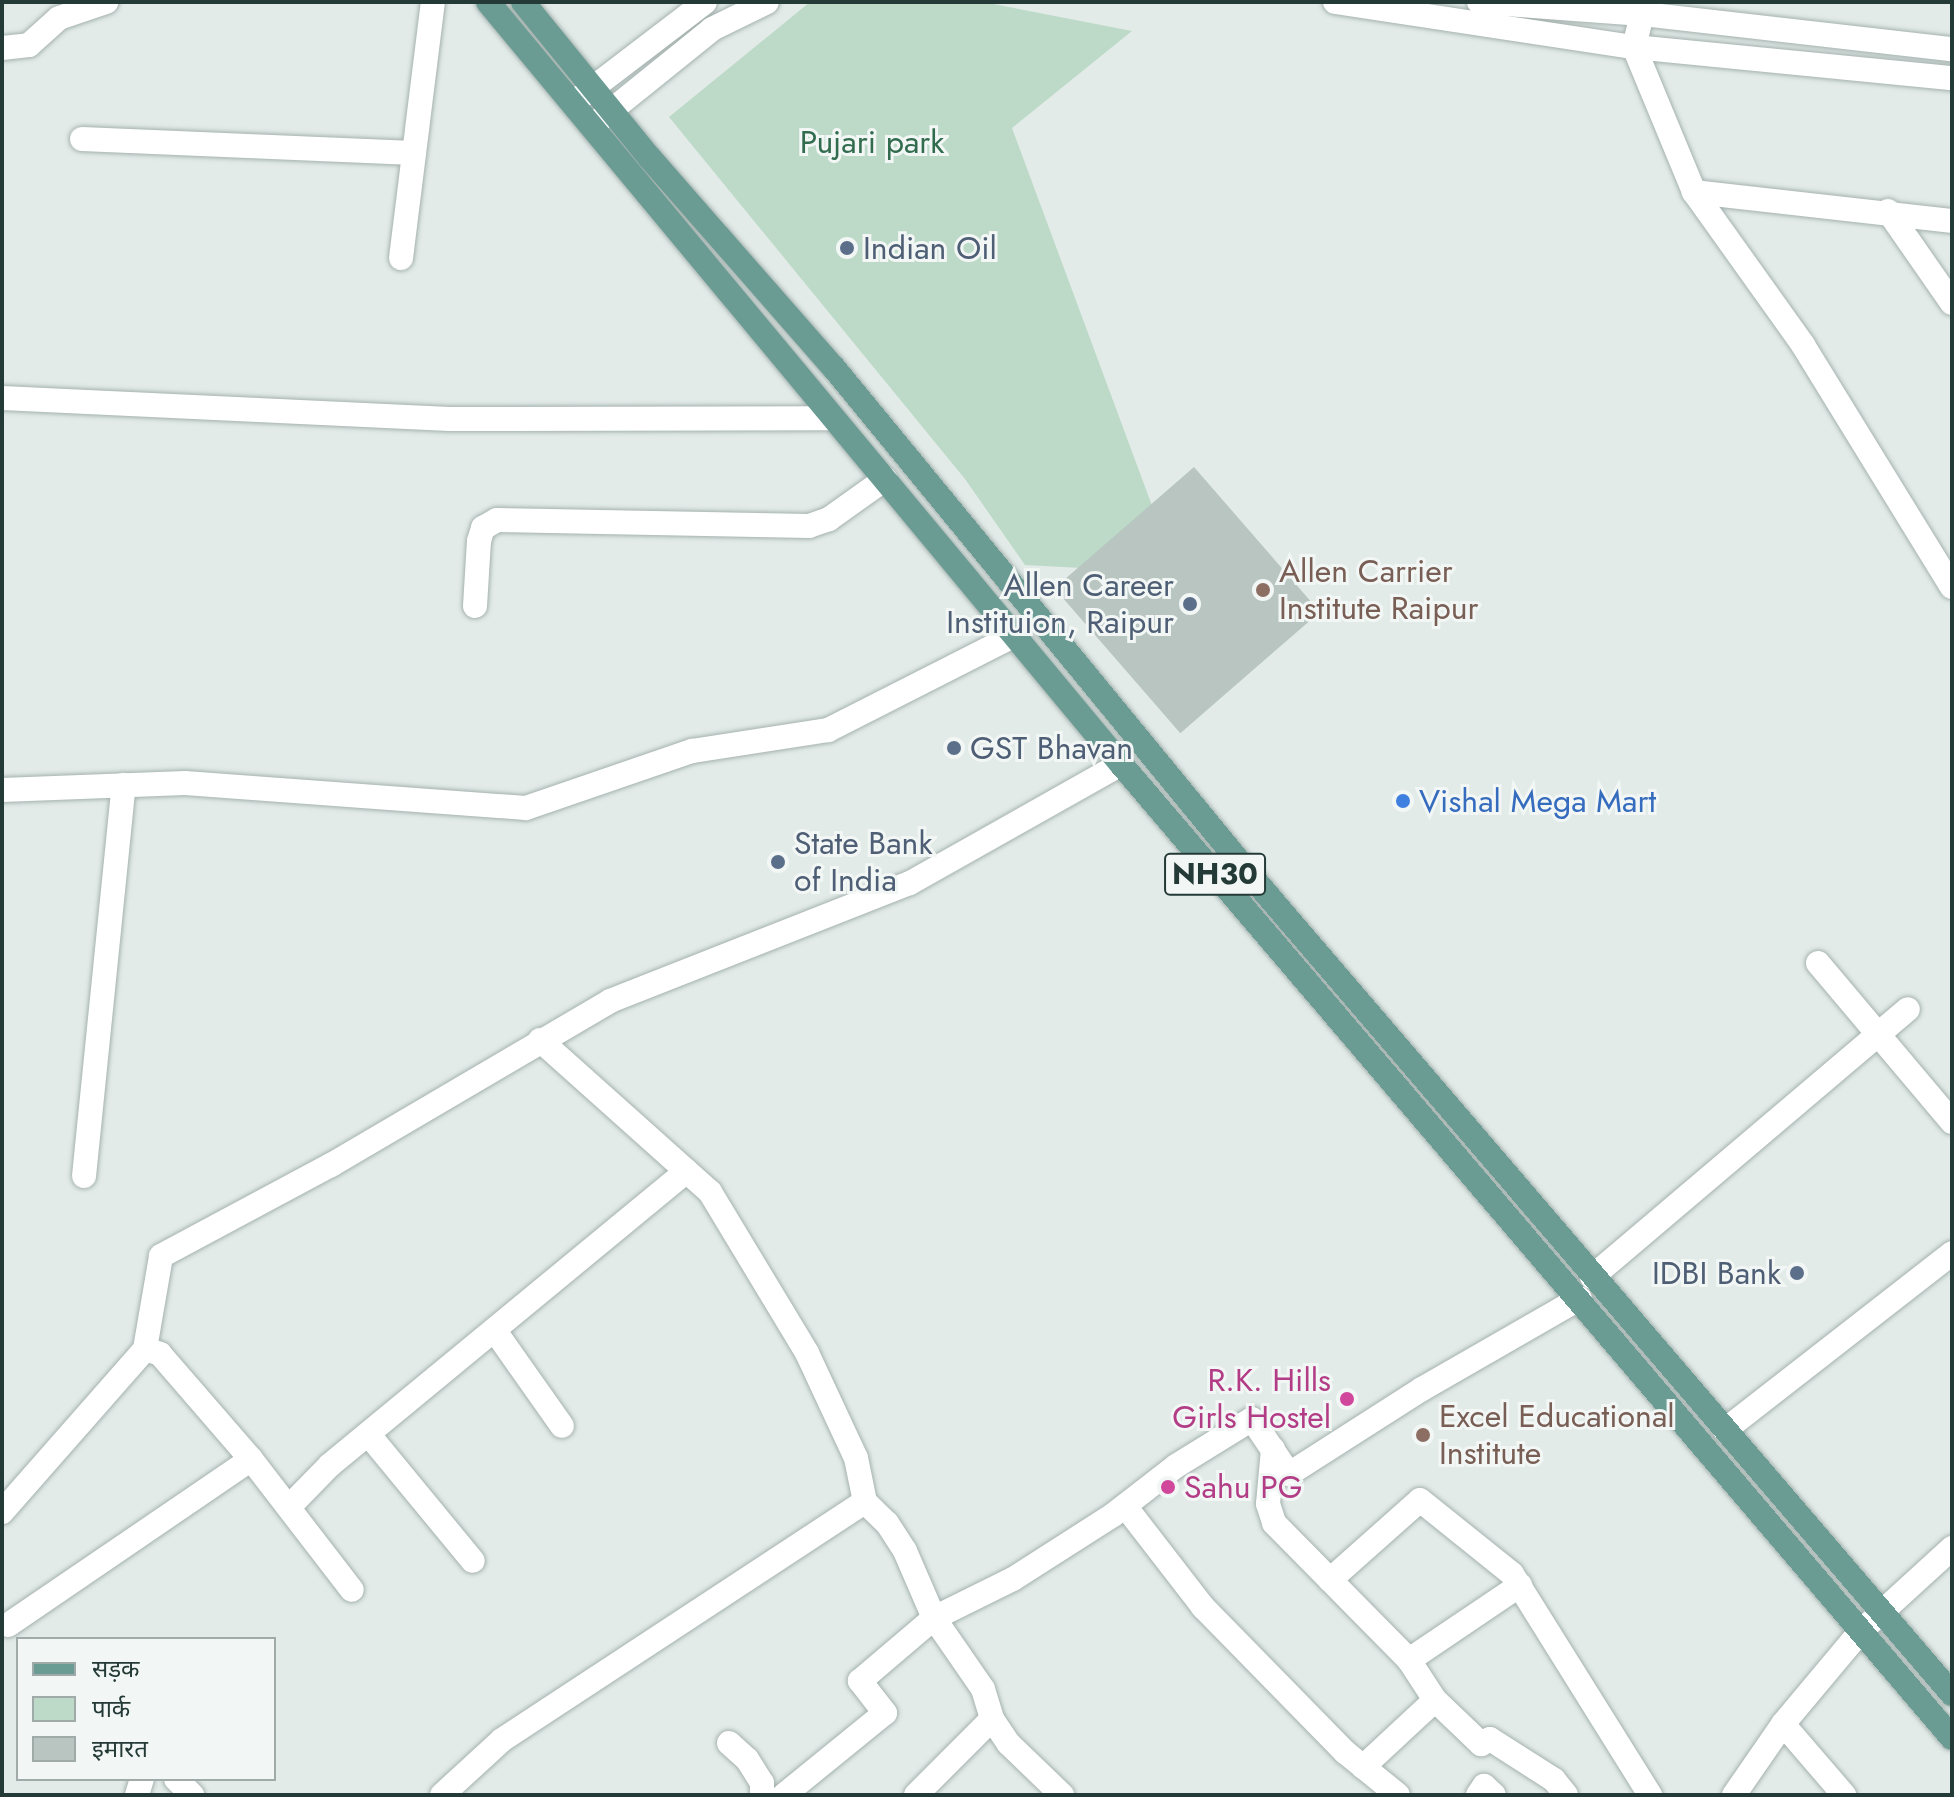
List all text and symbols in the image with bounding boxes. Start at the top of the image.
park label: Pujari park [800,123,944,161]
place label: Indian Oil [863,229,997,267]
marker: Indian Oil [838,239,856,257]
place label: Allen Carrier Institute Raipur [1279,553,1478,628]
place label: Allen Career Instituion, Raipur [946,567,1174,642]
marker: Allen Carrier Institute Raipur [1254,581,1272,599]
marker: Allen Career Instituion, Raipur [1181,595,1199,613]
place label: GST Bhavan [970,729,1133,767]
marker: GST Bhavan [945,739,963,757]
place label: Vishal Mega Mart [1419,782,1656,820]
marker: Vishal Mega Mart [1394,792,1412,810]
place label: State Bank of India [794,825,932,900]
road number: NH30 [1163,848,1267,900]
marker: State Bank of India [769,853,787,871]
place label: IDBI Bank [1652,1254,1781,1292]
marker: IDBI Bank [1788,1264,1806,1282]
place label: R.K. Hills Girls Hostel [1172,1362,1331,1437]
marker: R.K. Hills Girls Hostel [1338,1390,1356,1408]
place label: Excel Educational Institute [1439,1398,1675,1473]
marker: Excel Educational Institute [1414,1426,1432,1444]
place label: Sahu PG [1184,1468,1302,1506]
marker: Sahu PG [1159,1478,1177,1496]
legend [16,1637,276,1781]
text: सड़क [92,1651,140,1686]
text: पार्क [92,1691,130,1726]
text: इमारत [92,1731,148,1766]

